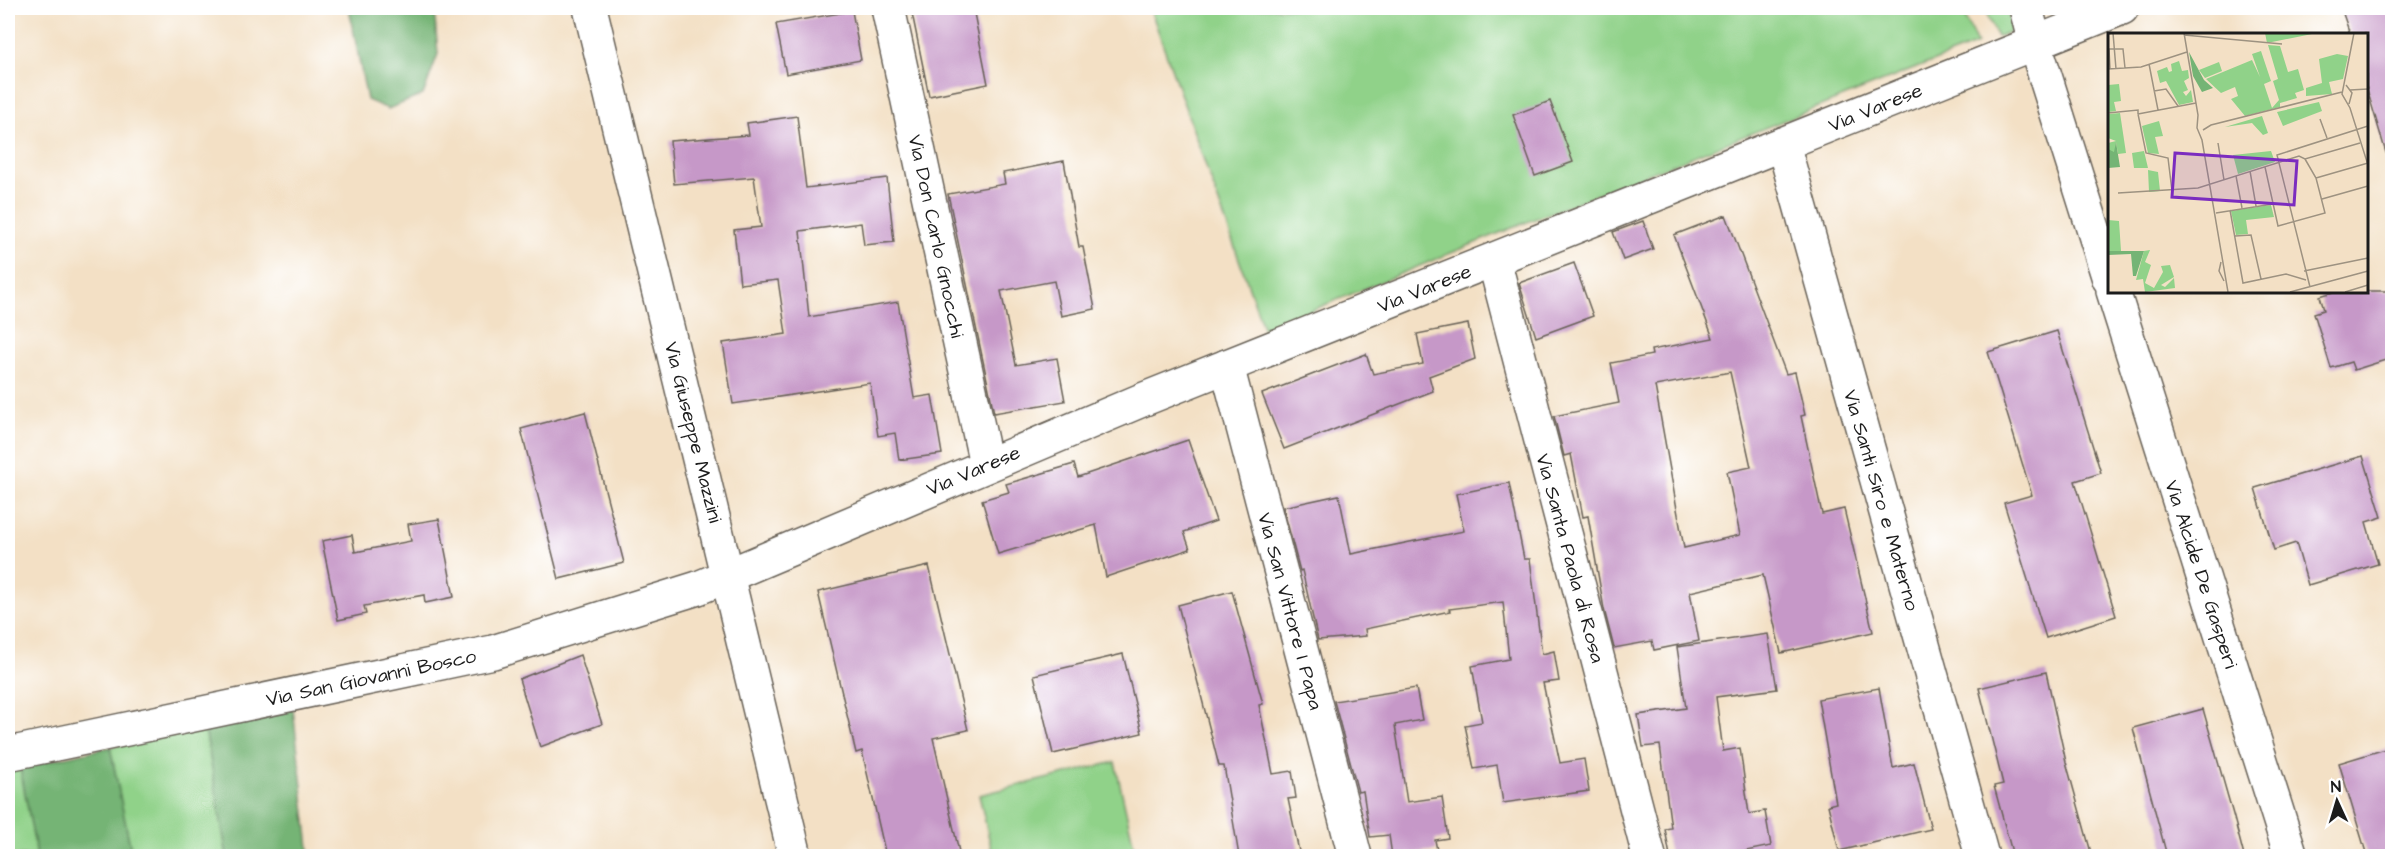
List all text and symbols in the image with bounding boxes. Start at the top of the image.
inset map [2108,33,2367,292]
street label: Via Varese [1824,76,1927,139]
street label: Via Don Carlo Gnocchi [901,132,971,340]
street label: Via Varese [1373,257,1476,320]
street label: Via Giuseppe Mazzini [657,339,729,526]
street label: Via Santi Siro e Materno [1836,386,1926,614]
street label: Via Varese [922,439,1025,503]
street label: Via Santa Paola di Rosa [1529,451,1611,666]
street label: Via Alcide De Gasperi [2157,477,2245,672]
street label: Via San Vittore I Papa [1250,510,1330,713]
street label: Via San Giovanni Bosco [264,642,479,714]
north arrow [2307,771,2367,831]
text: N [2330,776,2342,798]

